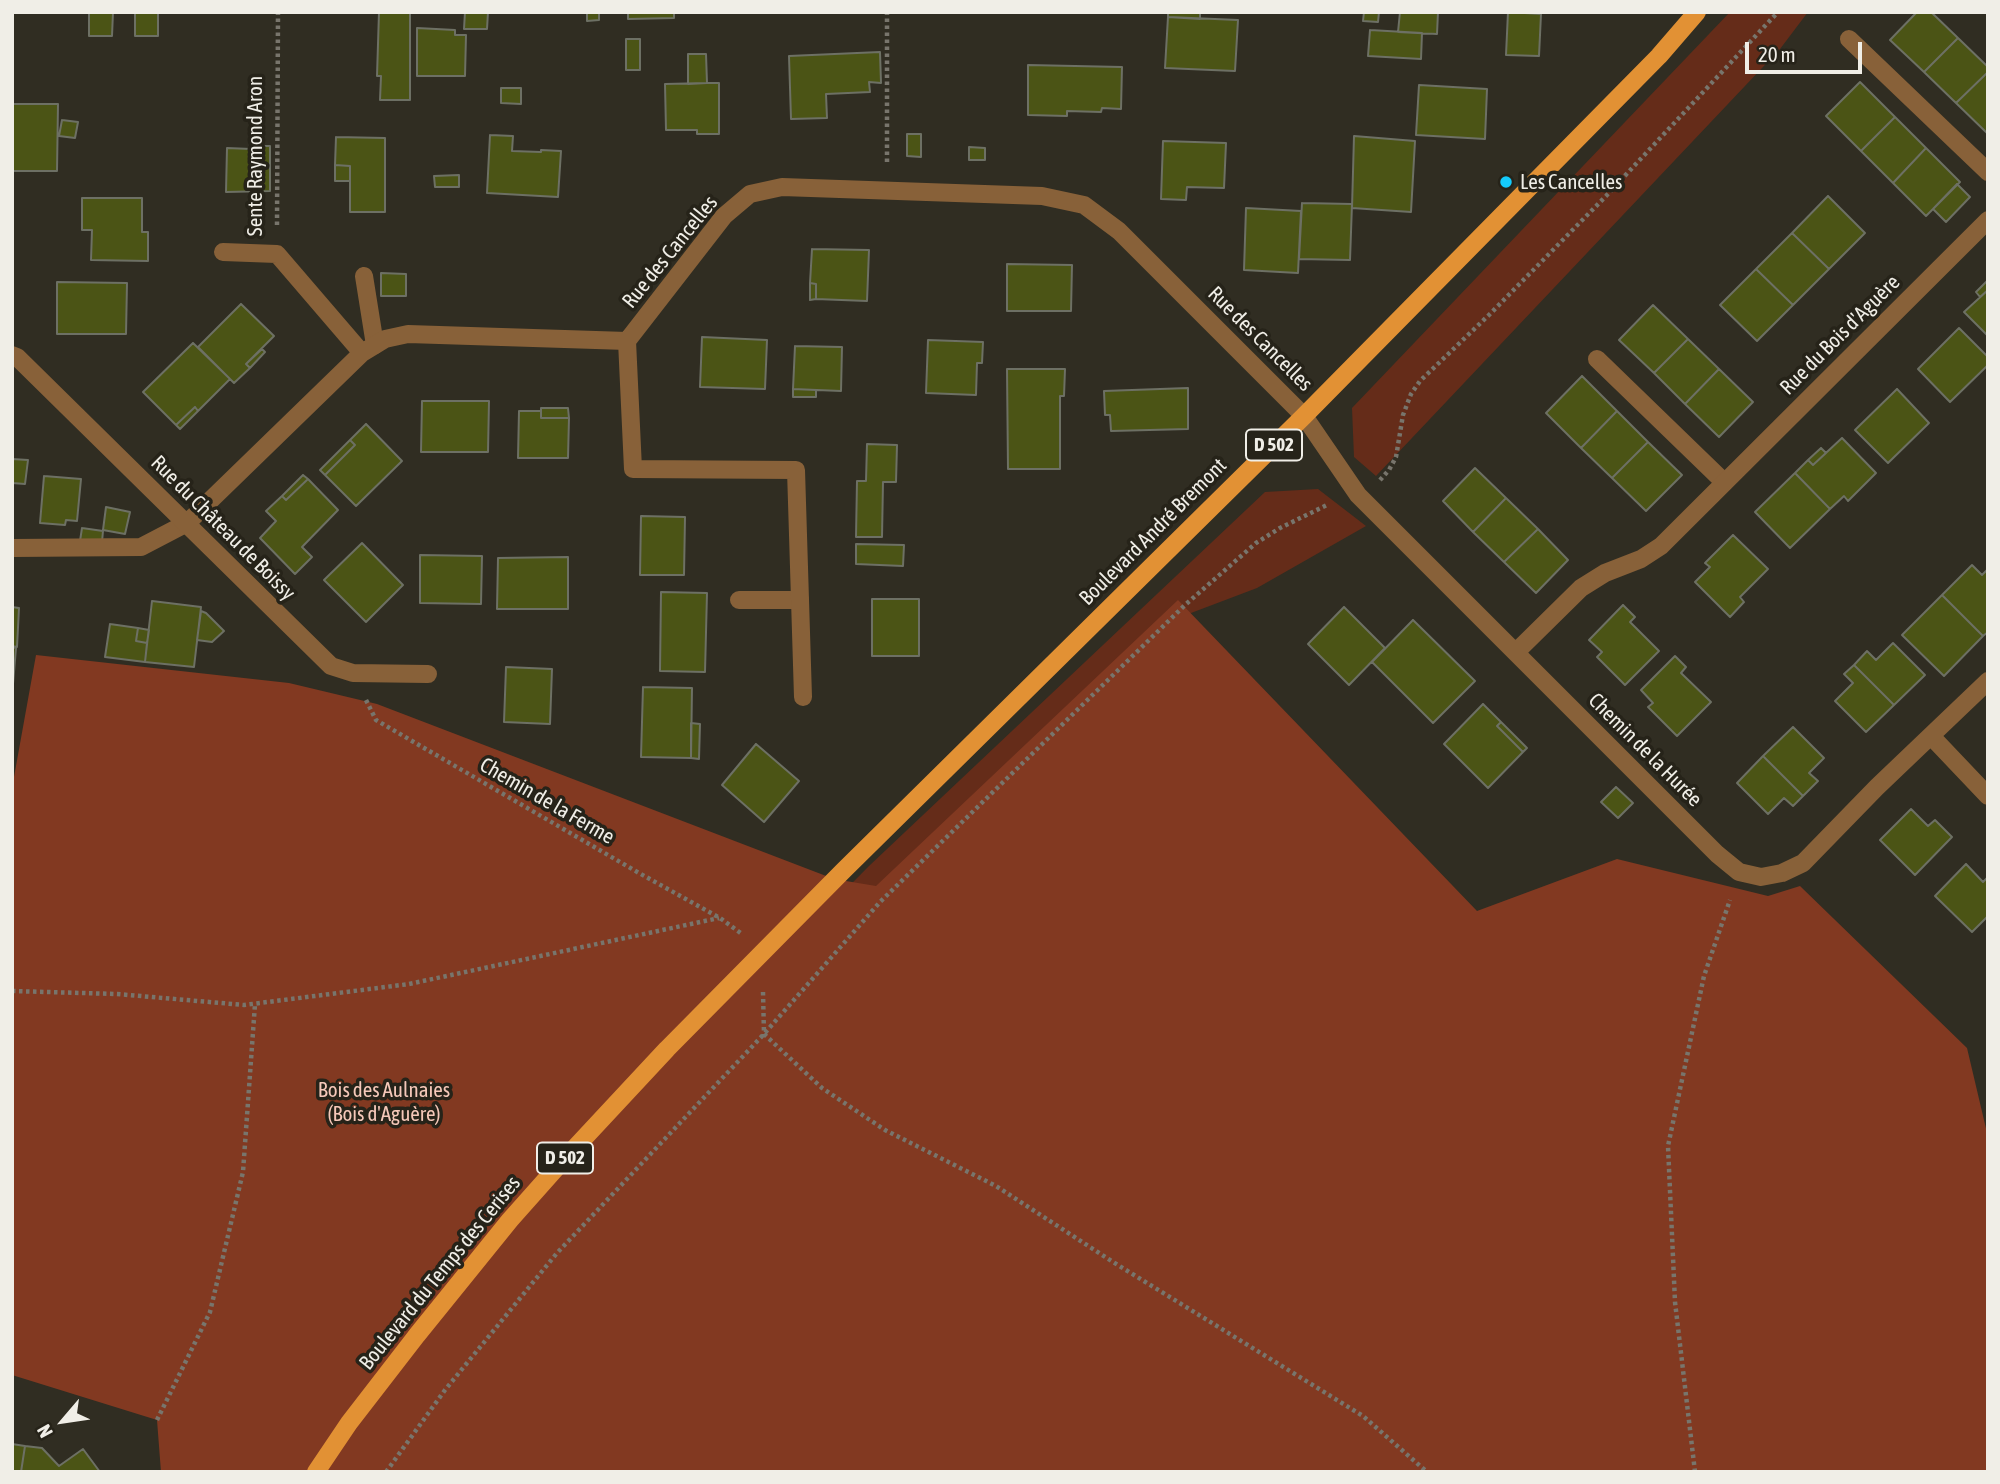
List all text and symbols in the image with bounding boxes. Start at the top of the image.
scale bar [1748,28,1865,72]
text: 20 m [1758,42,1796,66]
street label: Sente Raymond Aron [242,76,268,236]
place label: Les Cancelles [1520,169,1623,195]
marker: Les Cancelles [1498,174,1514,190]
street label: Rue des Cancelles [617,191,723,313]
street label: Rue du Bois d'Aguère [1775,270,1905,400]
street label: Rue des Cancelles [1203,282,1317,396]
road number: D 502 [1246,430,1302,460]
street label: Rue du Château de Boissy [145,450,301,606]
street label: Boulevard André Bremont [1074,453,1232,611]
street label: Chemin de la Hurée [1583,688,1707,812]
street label: Chemin de la Ferme [475,752,619,850]
park label: Bois des Aulnaies (Bois d'Aguère) [318,1077,450,1127]
road number: D 502 [537,1142,593,1174]
street label: Boulevard du Temps des Cerises [354,1171,526,1375]
north arrow [28,1386,98,1456]
text: N [32,1421,57,1441]

